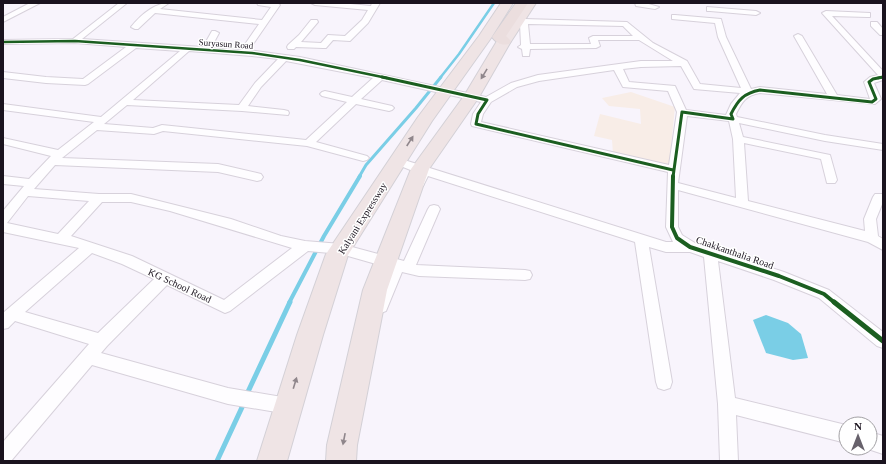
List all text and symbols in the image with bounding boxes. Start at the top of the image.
street label: Suryasun Road [198,37,254,51]
one-way arrow [481,68,488,80]
one-way arrow [406,136,414,147]
street label: Kalyani Expressway [336,180,389,256]
street label: Chakkanthalia Road [695,234,775,271]
street label: KG School Road [146,266,213,305]
one-way arrow [292,377,298,389]
north arrow [838,416,878,456]
text: N [854,420,862,432]
one-way arrow [340,433,346,445]

